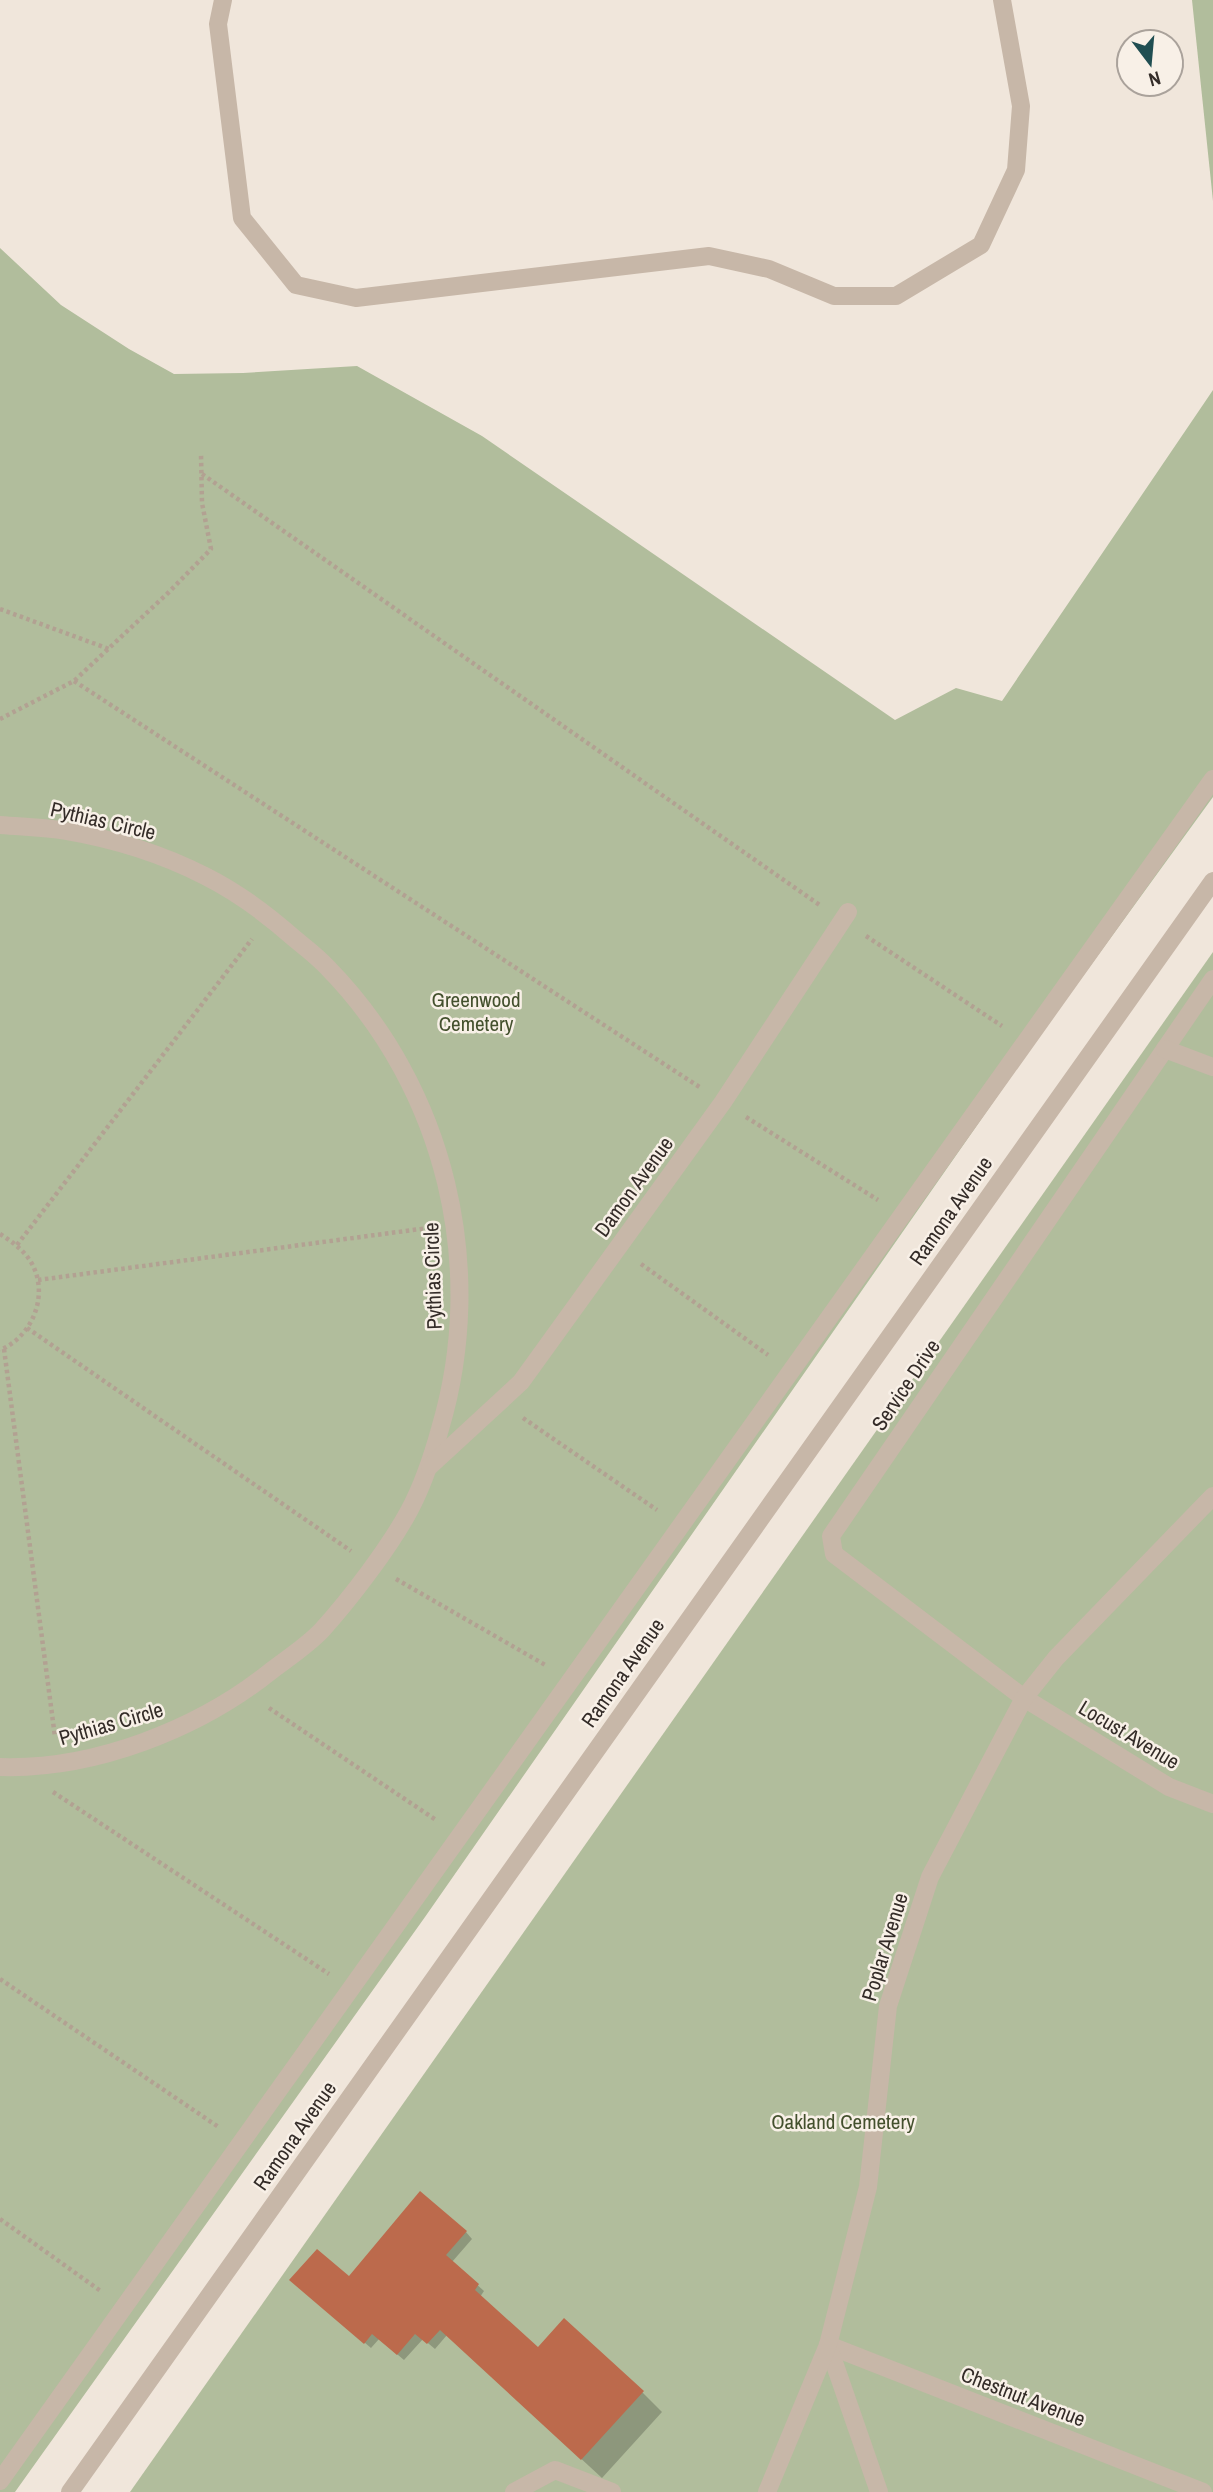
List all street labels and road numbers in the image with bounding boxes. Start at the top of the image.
street label: Pythias Circle [48,794,159,847]
street label: Damon Avenue [587,1131,680,1243]
street label: Ramona Avenue [902,1150,999,1271]
street label: Pythias Circle [416,1222,449,1330]
street label: Service Drive [864,1333,947,1436]
street label: Ramona Avenue [574,1612,671,1733]
street label: Locust Avenue [1073,1693,1185,1776]
street label: Pythias Circle [55,1695,166,1752]
street label: Poplar Avenue [854,1889,915,2005]
street label: Ramona Avenue [246,2075,343,2196]
street label: Chestnut Avenue [957,2360,1089,2434]

